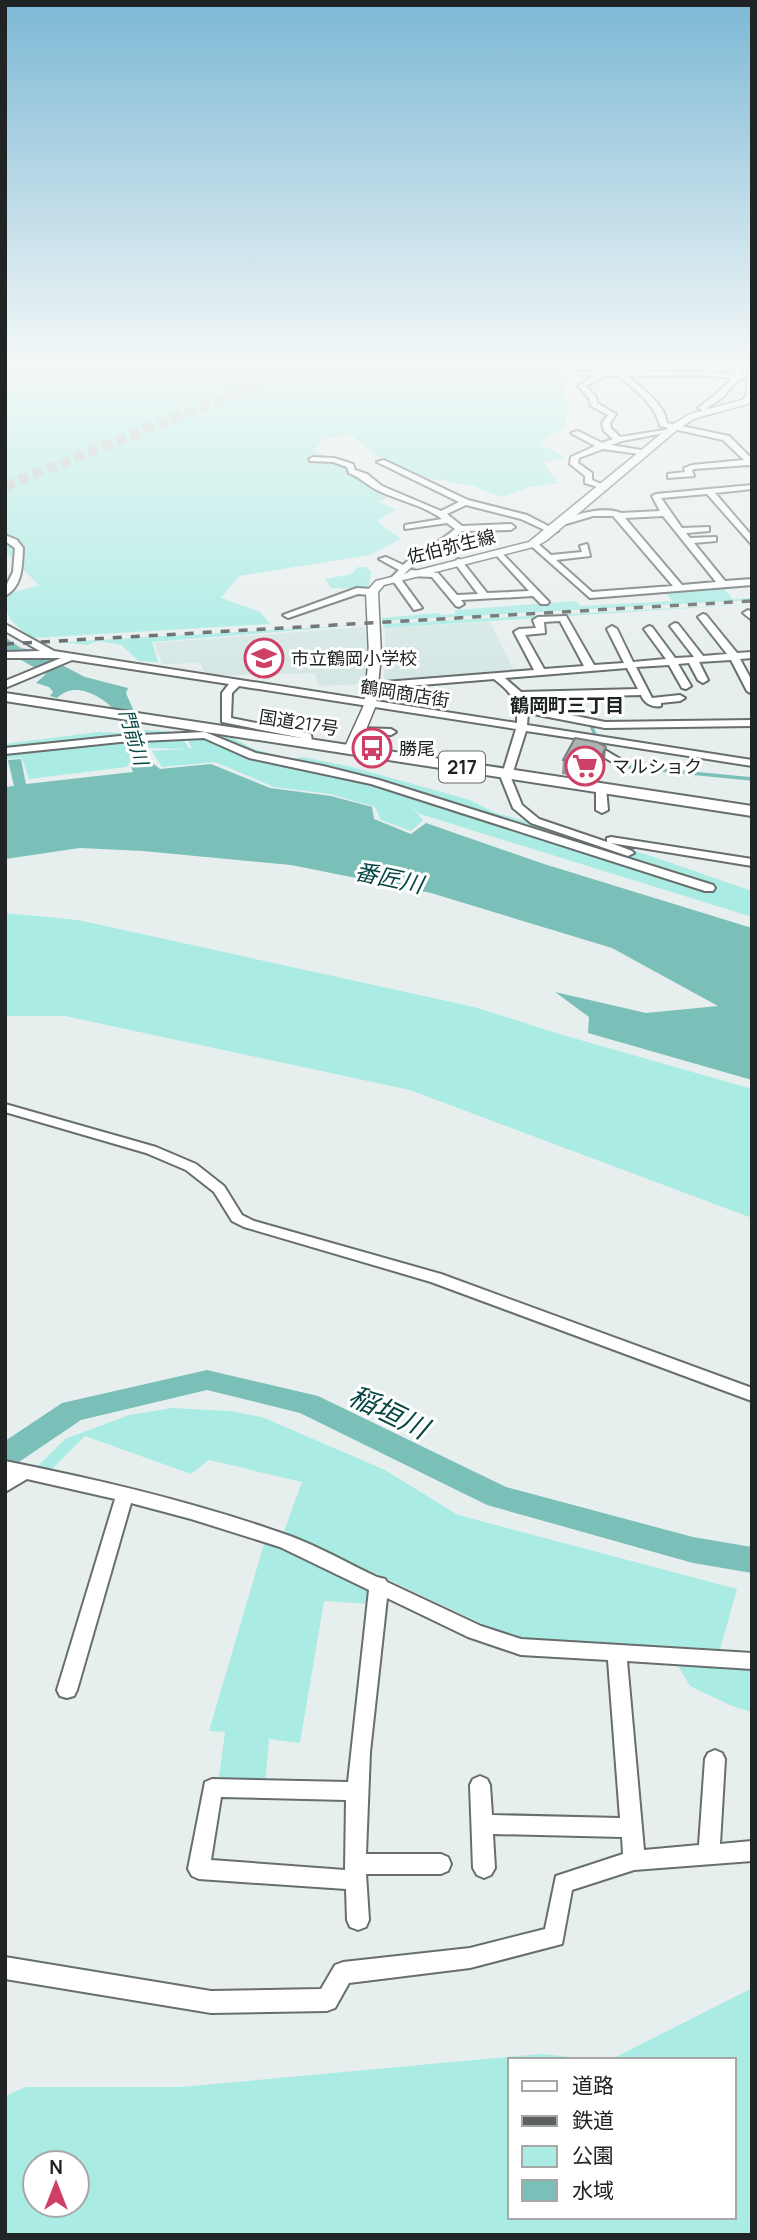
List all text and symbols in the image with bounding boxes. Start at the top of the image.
street label: 佐伯弥生線 [404,523,498,569]
school or university icon: 市立鶴岡小学校 [243,637,285,679]
place label: 市立鶴岡小学校 [291,646,417,670]
street label: 鶴岡商店街 [359,674,451,712]
district label: 鶴岡町三丁目 [510,692,624,718]
street label: 国道217号 [257,704,341,740]
water label: 門前川 [113,706,155,770]
bus stop icon: 勝尾 [351,727,393,769]
place label: 勝尾 [399,736,435,760]
supermarket icon: マルショク [564,745,606,787]
road number: 217 [439,752,485,782]
place label: マルショク [612,754,702,778]
water label: 番匠川 [352,854,429,900]
water label: 稲垣川 [343,1376,438,1448]
legend [508,2058,736,2219]
text: 道路 [572,2071,614,2099]
text: 鉄道 [572,2106,614,2134]
text: 公園 [572,2141,614,2169]
north arrow [21,2149,91,2219]
text: N [49,2154,63,2180]
text: 水域 [572,2176,614,2204]

